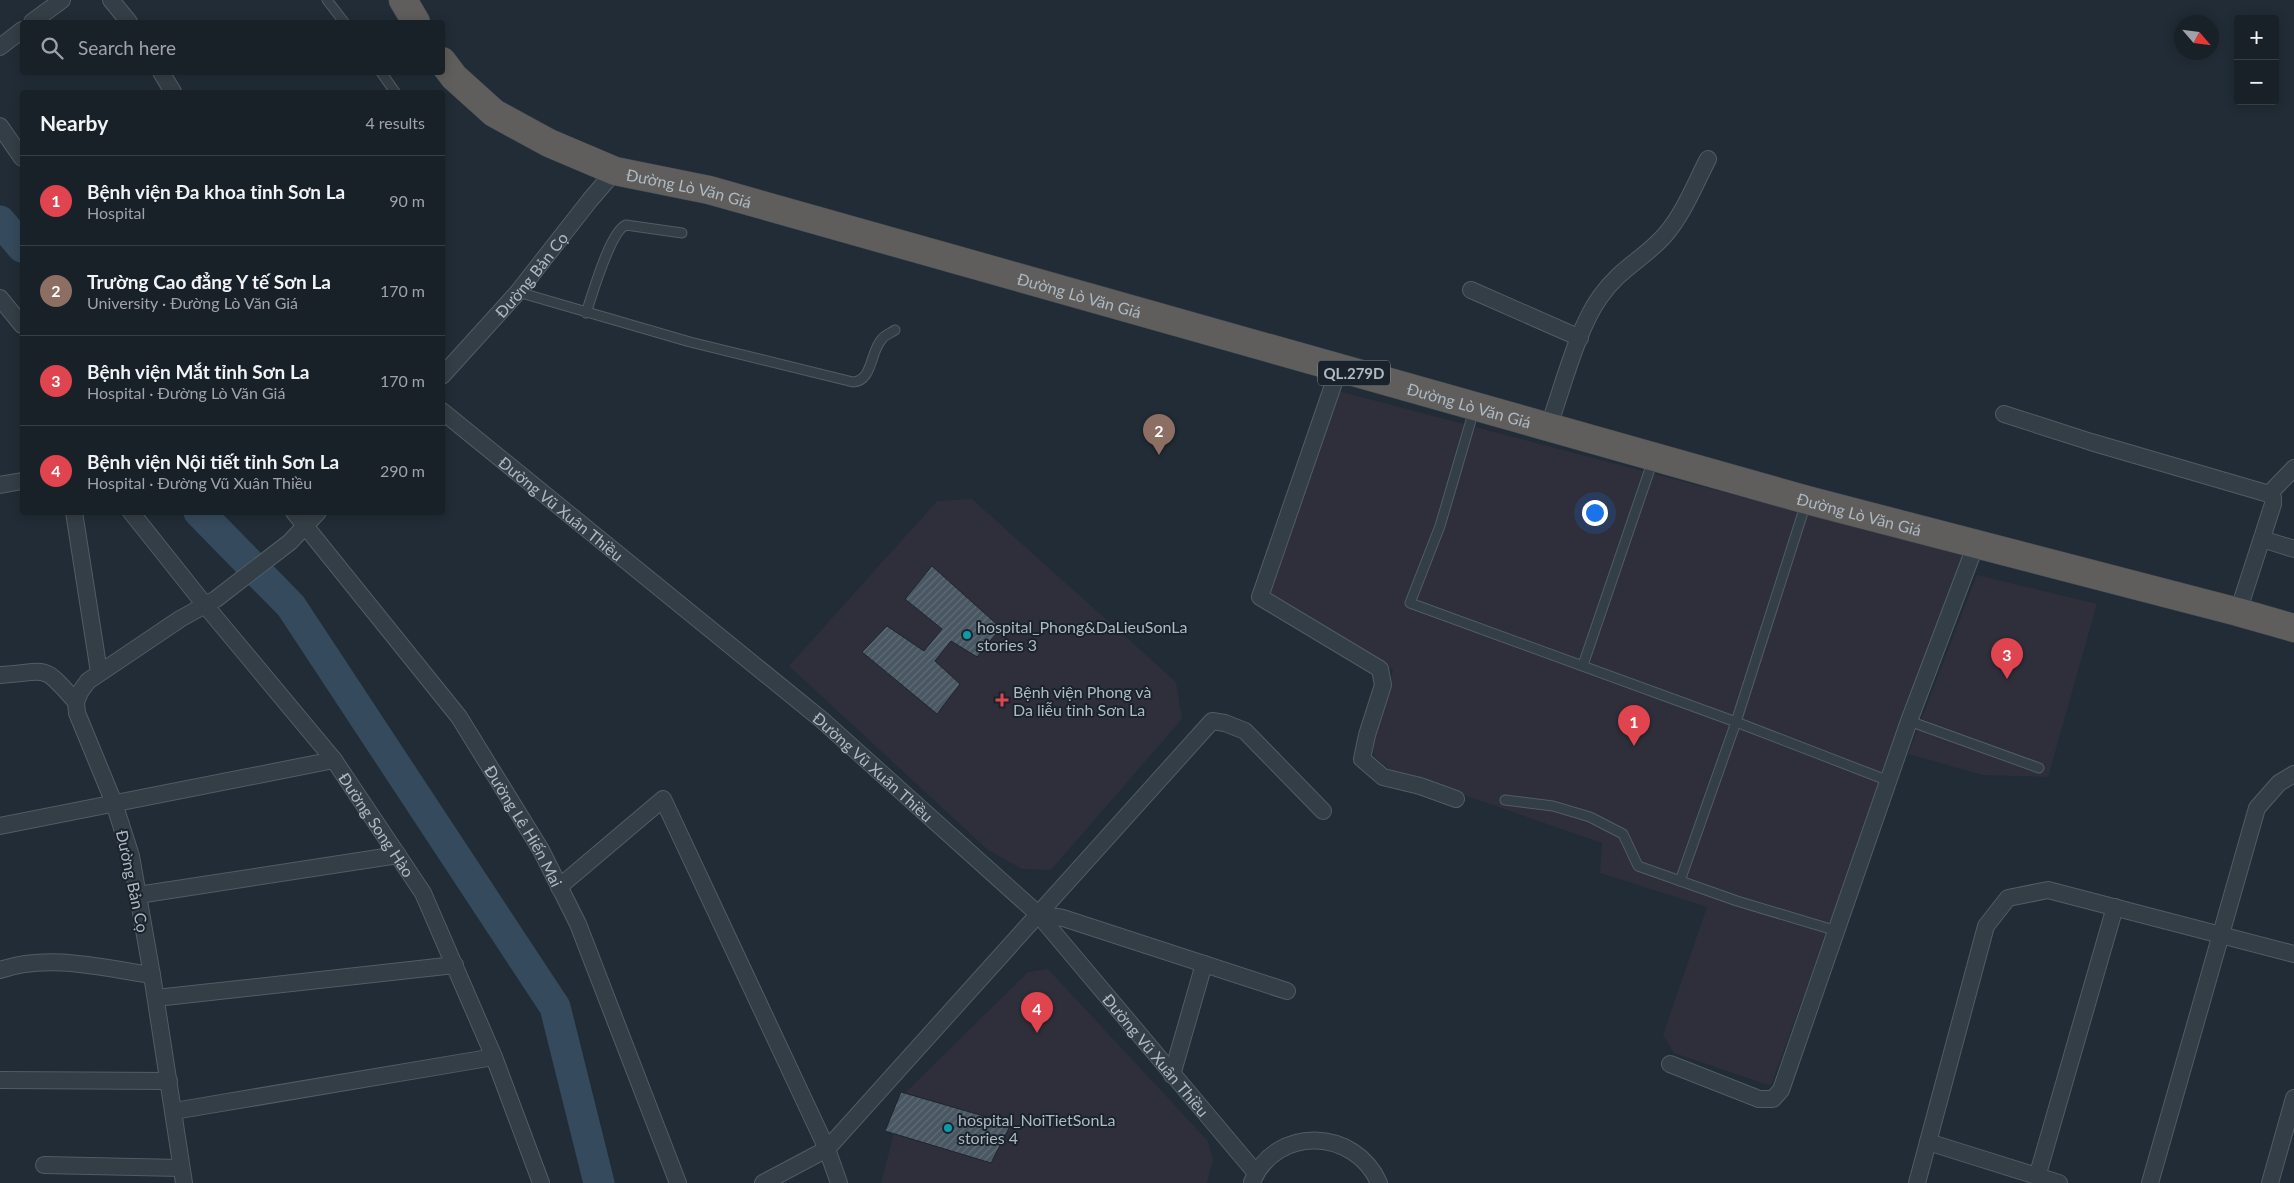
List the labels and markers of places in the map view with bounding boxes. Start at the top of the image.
pin: 2 [1143,414,1175,455]
place label: hospital_Phong&DaLieuSonLa stories 3 [977,617,1188,654]
marker: hospital_Phong&DaLieuSonLa stories 3 [961,629,973,641]
pin: 3 [1991,638,2023,679]
place label: Bệnh viện Phong và Da liễu tỉnh Sơn La [1013,682,1151,719]
marker: Bệnh viện Phong và Da liễu tỉnh Sơn La [995,693,1009,707]
pin: 1 [1618,705,1650,746]
pin: 4 [1021,992,1053,1033]
place label: hospital_NoiTietSonLa stories 4 [958,1110,1115,1147]
marker: hospital_NoiTietSonLa stories 4 [942,1122,954,1134]

